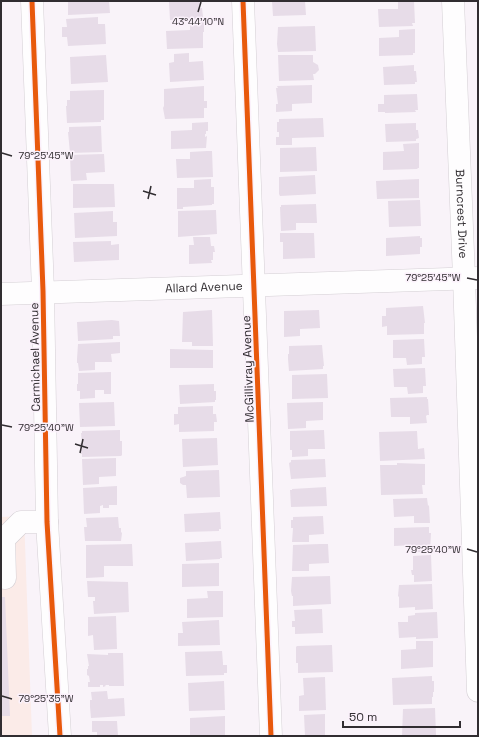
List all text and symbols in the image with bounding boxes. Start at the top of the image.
text: 43°44'10"N [172,15,224,28]
text: 79°25'45"W [19,149,74,162]
street label: Burncrest Drive [452,169,471,259]
text: 79°25'45"W [406,271,461,284]
street label: Allard Avenue [165,278,243,296]
street label: Carmichael Avenue [26,302,44,412]
street label: McGillivray Avenue [238,315,258,423]
text: 79°25'40"W [18,421,74,434]
text: 79°25'40"W [405,543,461,556]
text: 79°25'35"W [18,692,74,705]
scale bar [343,703,460,729]
text: 50 m [349,709,377,725]

